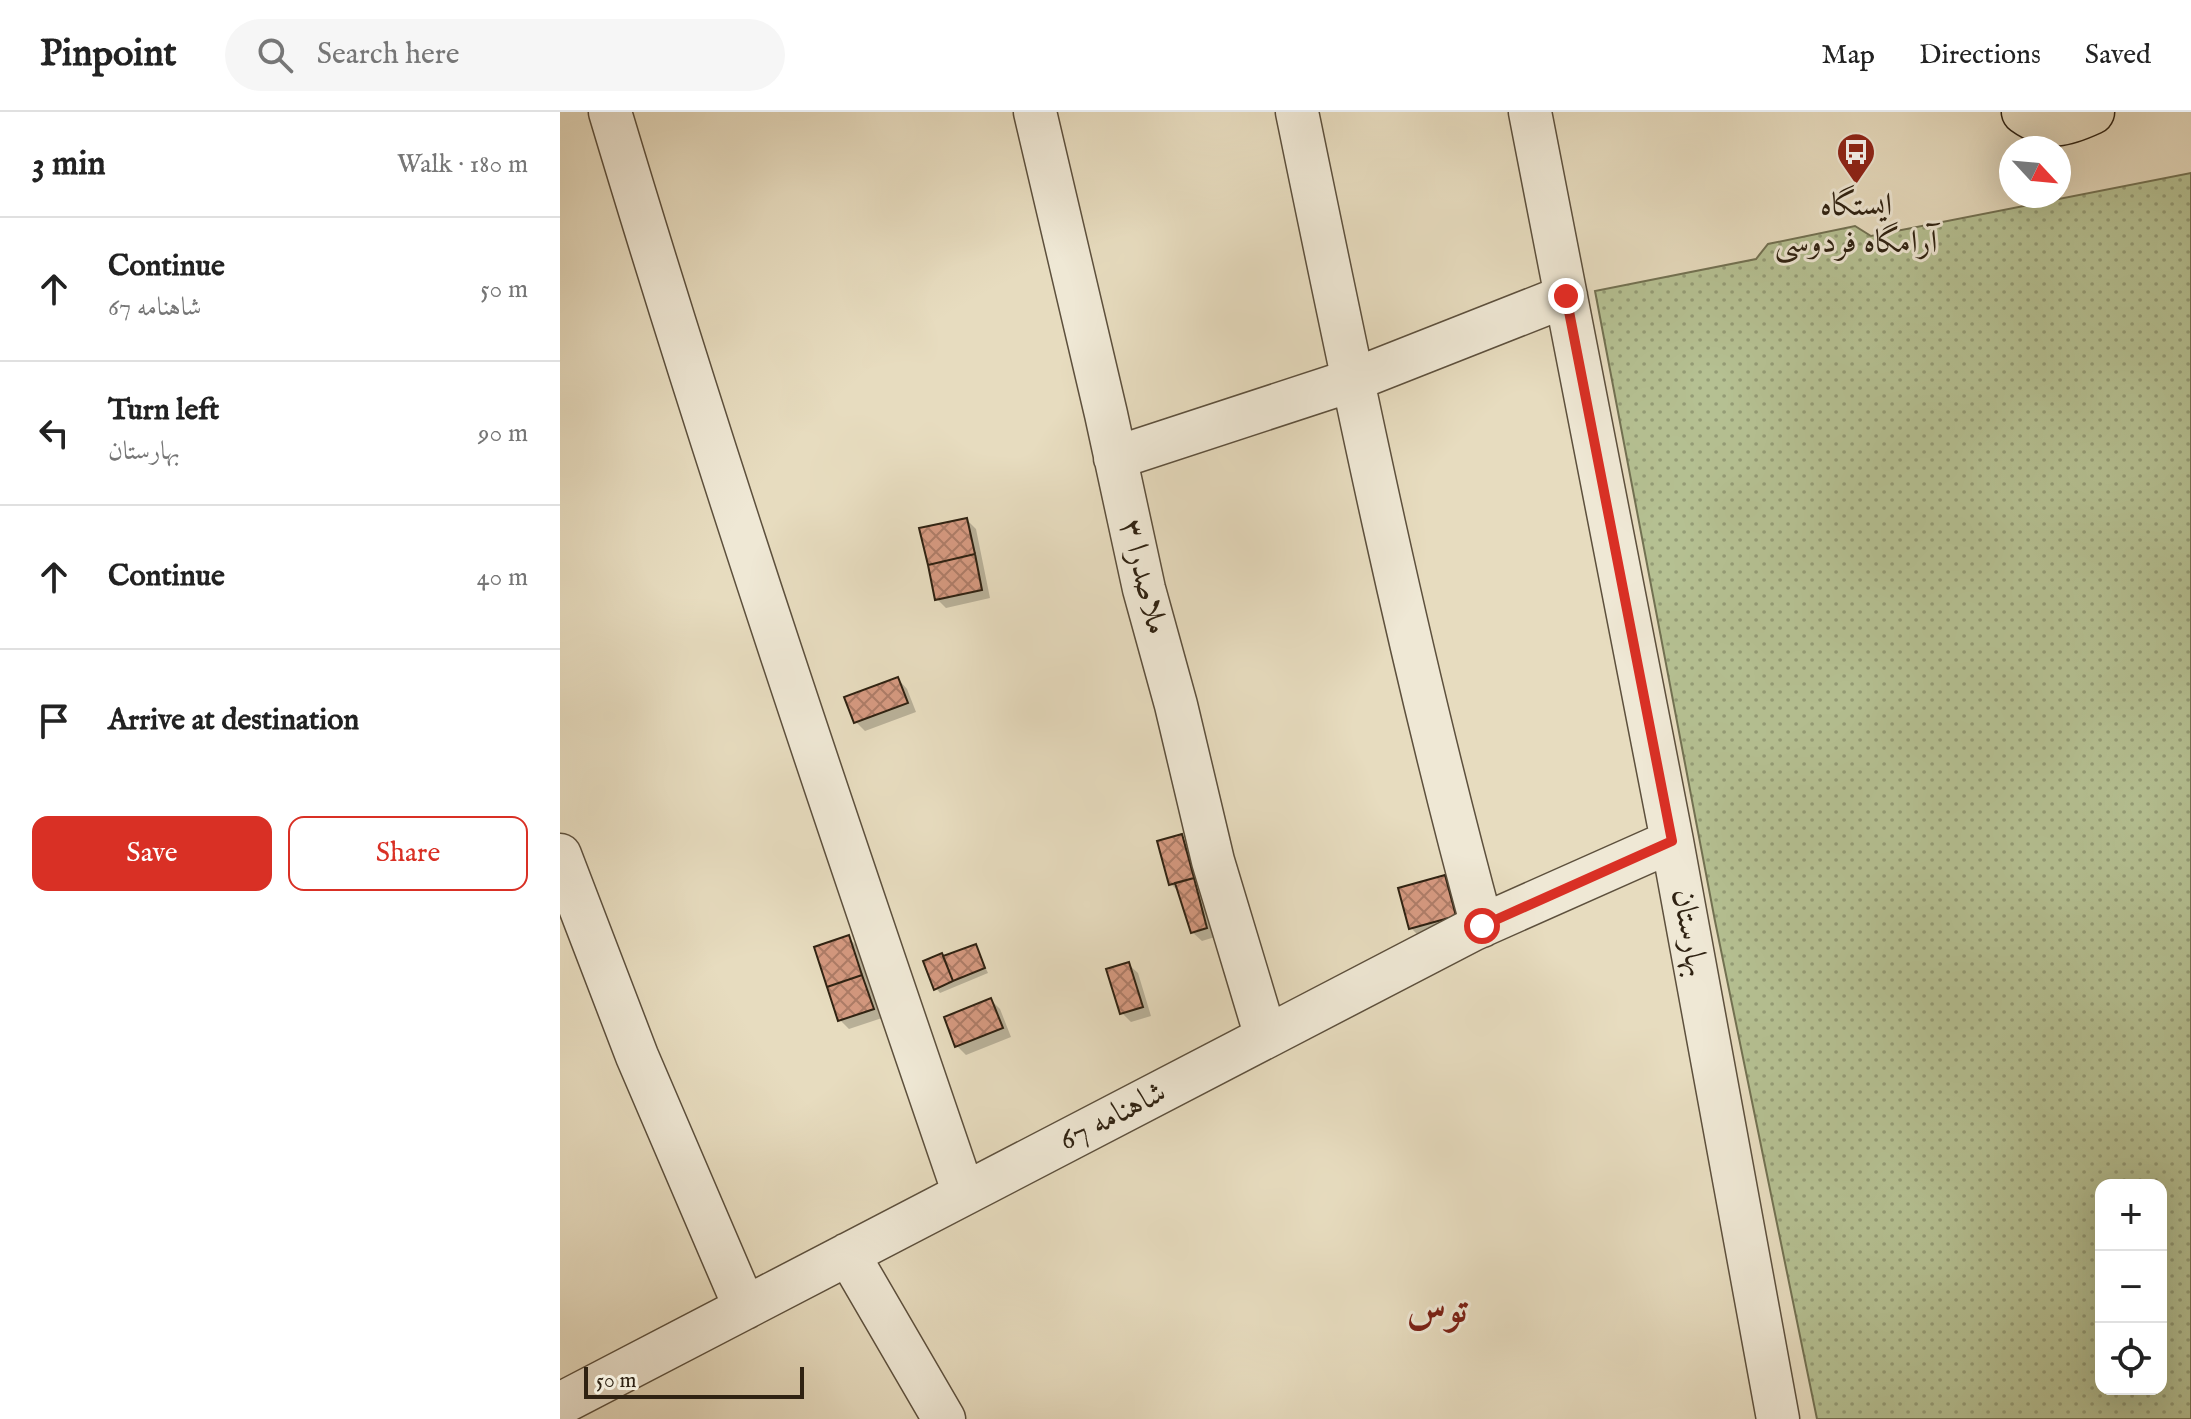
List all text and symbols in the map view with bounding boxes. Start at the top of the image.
search box [225,19,785,91]
text: Pinpoint [40,31,177,79]
icon: search [253,33,297,77]
text: Search here [317,36,460,74]
text: Map [1821,38,1875,73]
text: Directions [1919,38,2041,73]
text: Saved [2085,38,2151,73]
bus stop icon: ایستگاه آرامگاه فردوسی [1835,131,1877,186]
north arrow [1999,136,2071,208]
text: 3 min [32,143,106,186]
text: Walk · 180 m [397,148,528,181]
place label: ایستگاه آرامگاه فردوسی [1775,184,1940,264]
text: Continue [108,248,225,286]
icon: ahead [32,267,76,311]
text: 50 m [480,273,528,306]
route end [1548,278,1584,314]
text: شاهنامه 67 [108,291,202,324]
text: Turn left [108,392,219,430]
icon: left [32,411,76,455]
text: 90 m [478,417,528,450]
text: بهارستان [108,435,180,468]
street label: ملاصدرا ۳ [1109,515,1177,639]
icon: ahead [32,555,76,599]
text: Continue [108,558,225,596]
text: 40 m [477,561,528,594]
icon: arrive [32,699,76,743]
text: Arrive at destination [108,702,359,740]
button: Save [32,816,272,891]
button: Share [288,816,528,891]
street label: بهارستان [1661,886,1717,980]
route start [1464,908,1500,944]
street label: شاهنامه 67 [1052,1073,1174,1161]
map controls [2095,1179,2167,1395]
button: + [2095,1179,2167,1251]
button: − [2095,1251,2167,1323]
district label: توس [1406,1285,1469,1336]
button: locate [2095,1323,2167,1395]
scale bar [584,1363,804,1399]
text: 50 m [596,1367,637,1395]

